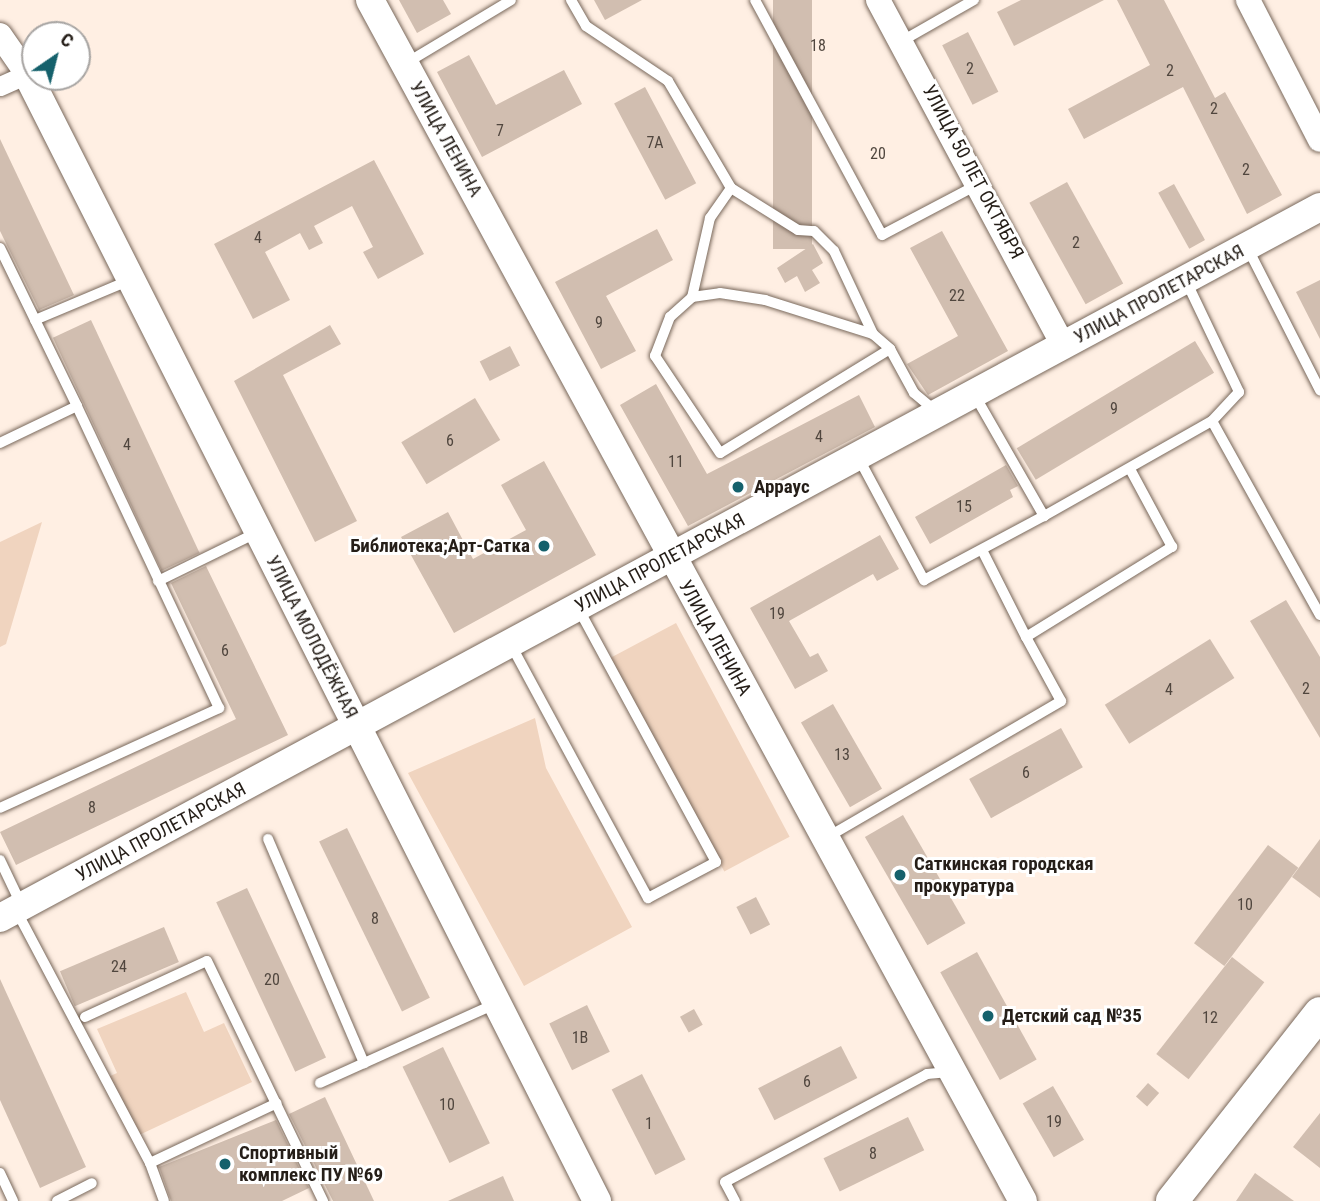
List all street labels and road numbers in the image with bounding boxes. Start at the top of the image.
street label: УЛИЦА ЛЕНИНА [405,77,487,201]
street label: УЛИЦА 50 ЛЕТ ОКТЯБРЯ [917,81,1029,263]
street label: УЛИЦА ПРОЛЕТАРСКАЯ [1070,239,1248,349]
street label: УЛИЦА ПРОЛЕТАРСКАЯ [571,508,749,618]
street label: УЛИЦА МОЛОДЁЖНАЯ [261,552,363,722]
street label: УЛИЦА ЛЕНИНА [674,576,756,700]
street label: УЛИЦА ПРОЛЕТАРСКАЯ [72,777,250,887]

